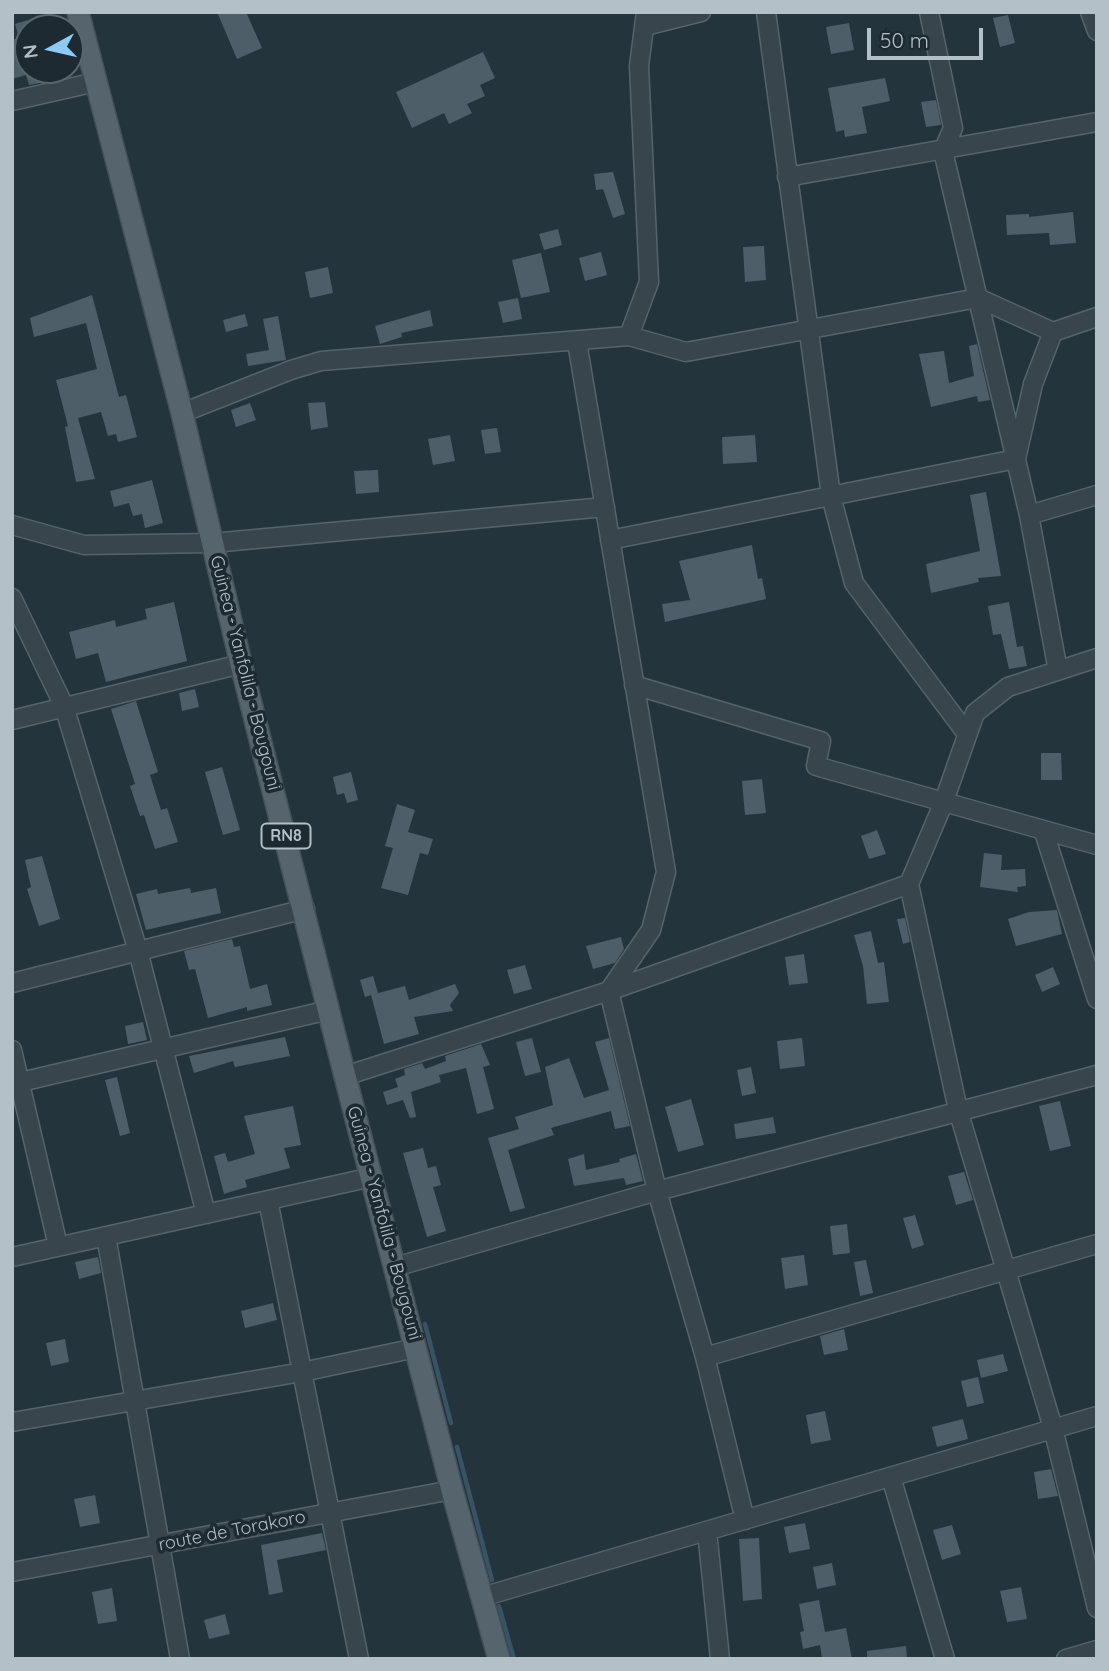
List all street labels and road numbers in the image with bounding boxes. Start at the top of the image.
street label: Guinea - Yanfolila - Bougouni [205,553,285,793]
road number: RN8 [262,824,310,848]
street label: Guinea - Yanfolila - Bougouni [342,1104,426,1342]
street label: route de Torakoro [157,1506,307,1556]

